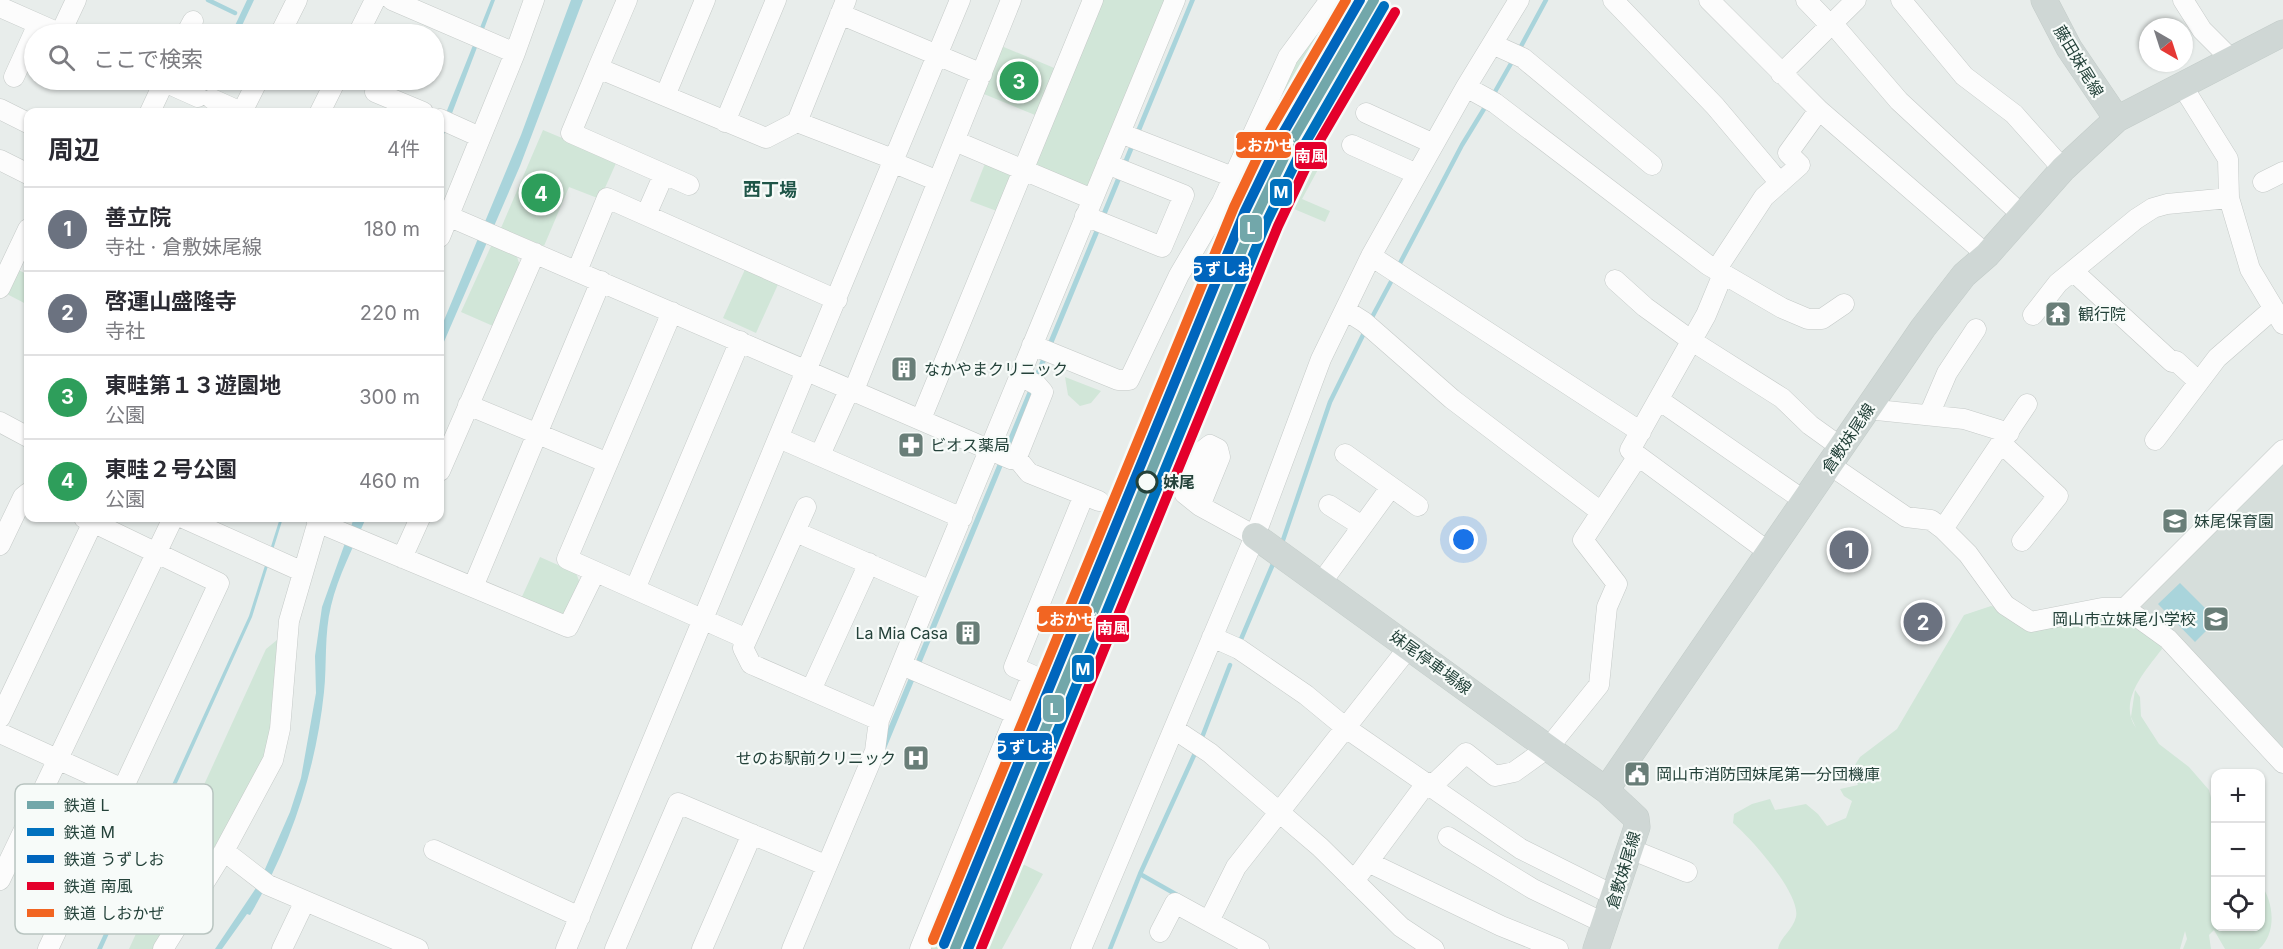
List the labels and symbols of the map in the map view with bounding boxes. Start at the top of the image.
north arrow [2139,18,2193,72]
street label: 藤田妹尾線 [2050,22,2108,100]
pin: 3 [1000,58,1038,104]
line badge: しおかぜ [1235,131,1292,159]
text: しおかぜ [1231,135,1295,155]
line badge: 南風 [1294,141,1328,170]
text: 南風 [1295,146,1327,166]
pin: 4 [522,170,560,216]
line badge: M [1269,178,1293,207]
district label: 西丁場 [743,179,797,200]
text: M [1274,182,1288,202]
line badge: L [1239,214,1263,243]
text: L [1246,218,1256,238]
line badge: うずしお [1193,255,1250,283]
text: うずしお [1189,259,1253,279]
temple icon: 観行院 [2043,299,2073,329]
place label: 観行院 [2078,304,2126,324]
building icon: なかやまクリニック [889,354,919,384]
place label: なかやまクリニック [924,359,1068,379]
street label: 倉敷妹尾線 [1817,399,1879,477]
pharmacy icon: ビオス薬局 [896,430,926,460]
place label: ビオス薬局 [930,435,1010,455]
marker: 妹尾 [1136,471,1158,493]
place label: 妹尾 [1163,472,1195,492]
school or university icon: 妹尾保育園 [2160,506,2190,536]
place label: 妹尾保育園 [2194,511,2274,531]
your location [1449,525,1478,554]
pin: 1 [1830,528,1868,572]
pin: 2 [1904,600,1942,644]
school or university icon: 岡山市立妹尾小学校 [2201,604,2231,634]
line badge: しおかぜ [1036,605,1093,633]
text: しおかぜ [1033,609,1097,629]
place label: 岡山市立妹尾小学校 [2052,609,2196,629]
line badge: 南風 [1095,614,1130,643]
building icon: La Mia Casa [953,618,983,648]
text: 南風 [1097,618,1129,638]
place label: La Mia Casa [856,623,948,643]
street label: 妹尾停車場線 [1386,626,1476,698]
line badge: M [1071,654,1095,683]
text: M [1076,659,1090,679]
line badge: L [1042,694,1065,723]
text: L [1049,699,1059,719]
line badge: うずしお [997,732,1053,761]
text: うずしお [993,737,1057,757]
hospital icon: せのお駅前クリニック [901,743,931,773]
place label: せのお駅前クリニック [736,748,896,768]
public building icon: 岡山市消防団妹尾第一分団機庫 [1622,759,1652,789]
place label: 岡山市消防団妹尾第一分団機庫 [1656,764,1880,784]
legend [15,784,213,934]
text: 鉄道 L [64,795,110,815]
text: 鉄道 M [64,822,115,842]
street label: 倉敷妹尾線 [1602,829,1644,911]
text: 鉄道 うずしお [64,849,165,869]
text: 鉄道 南風 [64,876,133,896]
text: 鉄道 しおかぜ [64,903,165,923]

